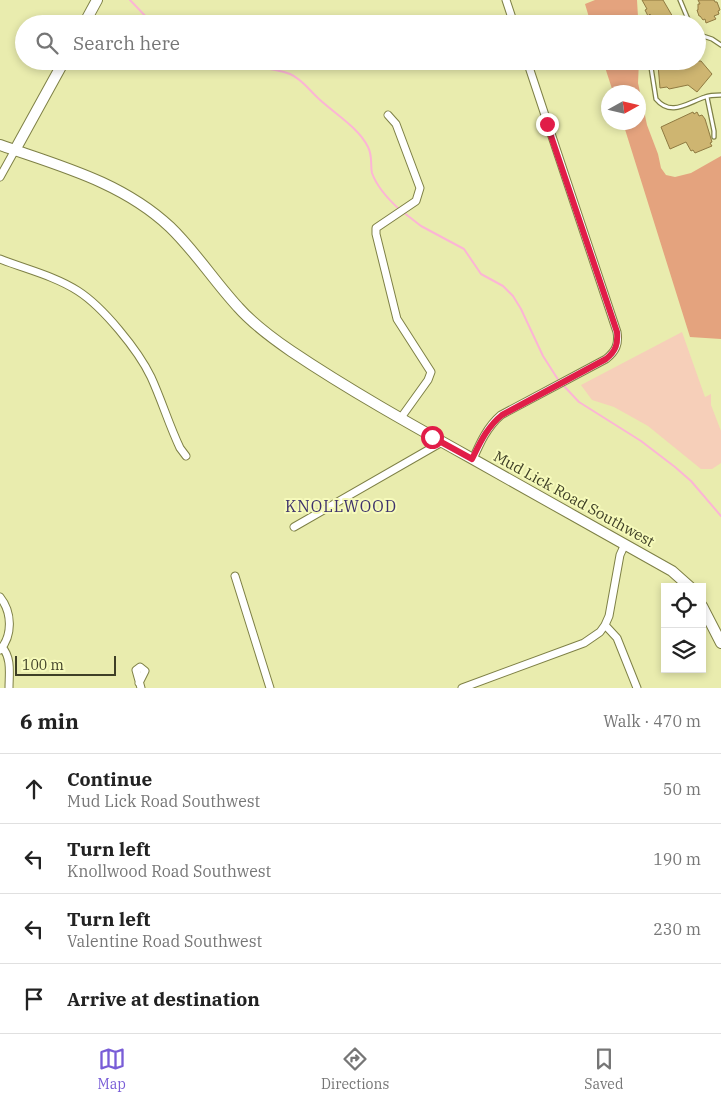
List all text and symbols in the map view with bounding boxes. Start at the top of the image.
search box [15,15,706,70]
icon: search [33,29,61,57]
text: Search here [73,31,180,55]
north arrow [601,85,646,130]
route end [536,113,559,136]
route start [421,426,444,449]
street label: Mud Lick Road Southwest [490,446,658,551]
district label: KNOLLWOOD [285,496,397,516]
map controls [661,583,706,673]
button: locate [661,583,706,628]
button: layers [661,628,706,673]
scale bar [15,653,116,676]
text: 100 m [22,656,64,674]
text: 6 min [20,707,79,735]
text: Walk · 470 m [603,711,701,731]
text: Continue [67,767,152,791]
icon: ahead [20,775,48,803]
text: 50 m [663,779,701,799]
text: Mud Lick Road Southwest [67,791,260,811]
text: Turn left [67,837,150,861]
icon: left [20,845,48,873]
text: 190 m [653,849,701,869]
text: Knollwood Road Southwest [67,861,271,881]
text: Turn left [67,907,150,931]
icon: left [20,915,48,943]
text: 230 m [653,919,701,939]
text: Valentine Road Southwest [67,931,262,951]
icon: arrive [20,985,48,1013]
text: Arrive at destination [67,987,260,1011]
tab: Map [98,1045,126,1093]
tab: Directions [321,1045,389,1093]
tab: Saved [584,1045,623,1093]

